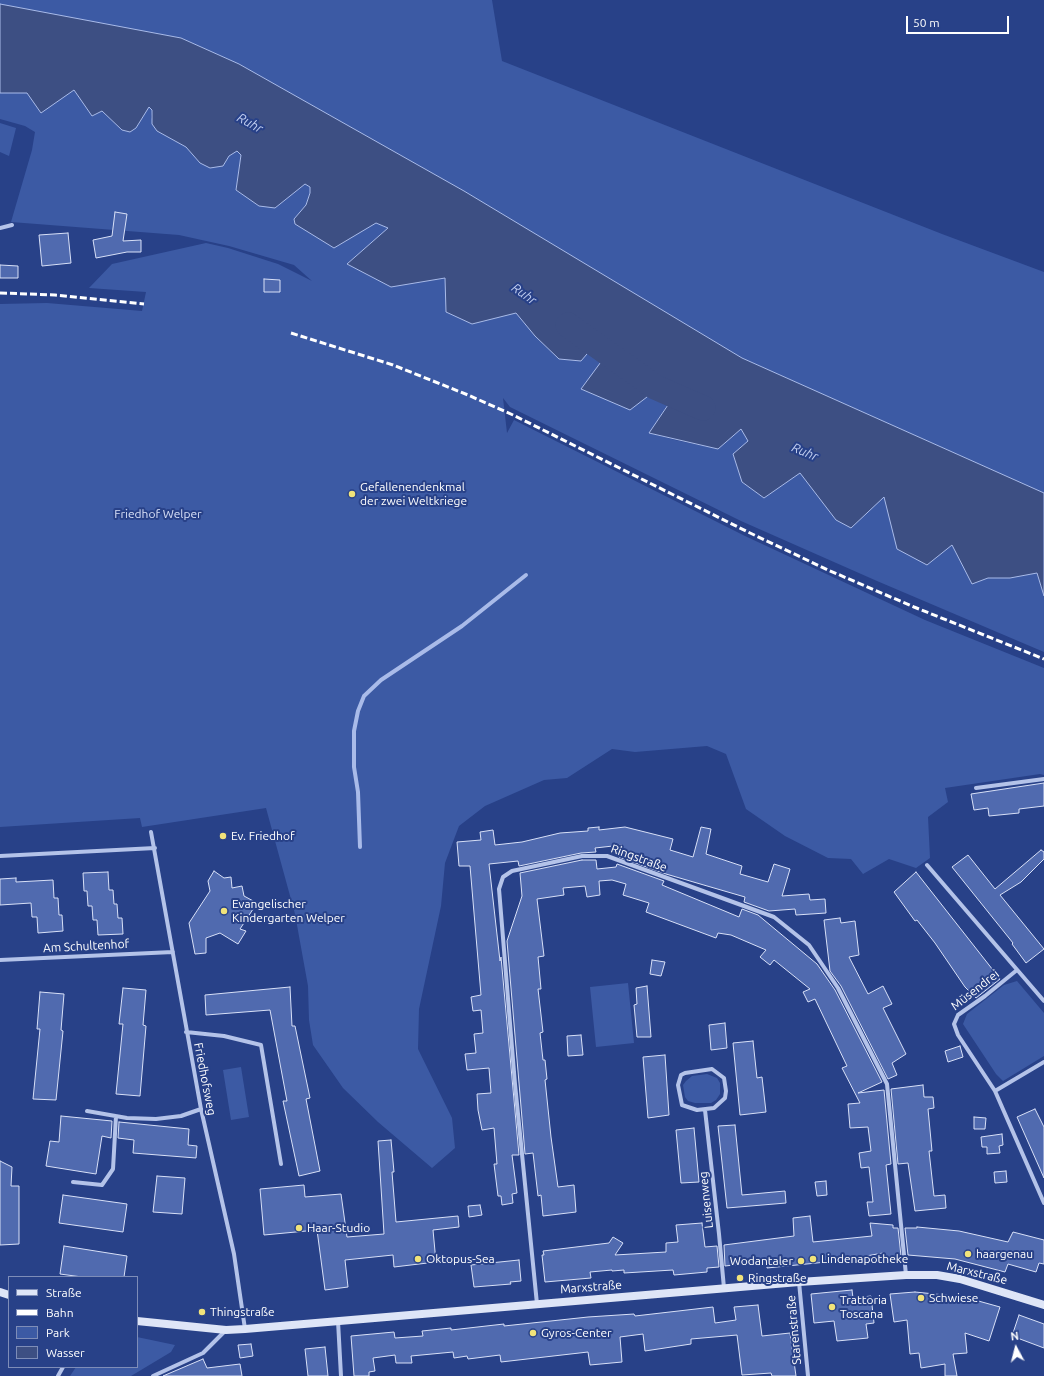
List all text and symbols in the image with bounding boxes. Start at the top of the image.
scale bar [908,8,1011,34]
text: 50 m [913,16,940,29]
water label: Ruhr [234,110,266,136]
water label: Ruhr [508,280,540,308]
water label: Ruhr [789,440,821,464]
place label: Gefallenendenkmal der zwei Weltkriege [360,480,467,508]
marker: Gefallenendenkmal der zwei Weltkriege [347,489,357,499]
park label: Friedhof Welper [114,507,202,521]
place label: Ev. Friedhof [231,829,294,843]
marker: Ev. Friedhof [218,831,228,841]
street label: Ringstraße [609,841,669,875]
place label: Evangelischer Kindergarten Welper [232,897,345,925]
marker: Evangelischer Kindergarten Welper [219,906,229,916]
street label: Am Schultenhof [43,937,129,955]
street label: Müsendrei [948,967,1002,1013]
street label: Friedhofsweg [191,1041,219,1117]
street label: Luisenweg [696,1171,716,1229]
place label: Haar-Studio [307,1221,370,1235]
marker: Haar-Studio [294,1223,304,1233]
place label: haargenau [976,1247,1033,1261]
marker: haargenau [963,1249,973,1259]
place label: Oktopus-Sea [426,1252,495,1266]
place label: Lindenapotheke [821,1252,908,1266]
marker: Oktopus-Sea [413,1254,423,1264]
place label: Wodantaler [730,1254,793,1268]
marker: Lindenapotheke [808,1254,818,1264]
marker: Wodantaler [796,1256,806,1266]
street label: Marxstraße [945,1259,1009,1287]
place label: Ringstraße [748,1271,807,1285]
marker: Ringstraße [735,1273,745,1283]
legend [8,1276,138,1368]
street label: Marxstraße [560,1278,622,1296]
text: Straße [46,1286,82,1299]
place label: Schwiese [929,1291,978,1305]
place label: Trattoria Toscana [840,1293,887,1321]
marker: Schwiese [916,1293,926,1303]
street label: Starenstraße [784,1295,804,1365]
marker: Trattoria Toscana [827,1302,837,1312]
place label: Thingstraße [210,1305,275,1319]
text: Bahn [46,1306,74,1319]
marker: Thingstraße [197,1307,207,1317]
text: Park [46,1326,70,1339]
place label: Gyros-Center [541,1326,612,1340]
marker: Gyros-Center [528,1328,538,1338]
north arrow [996,1328,1036,1368]
text: N [1010,1330,1019,1343]
text: Wasser [46,1346,85,1359]

